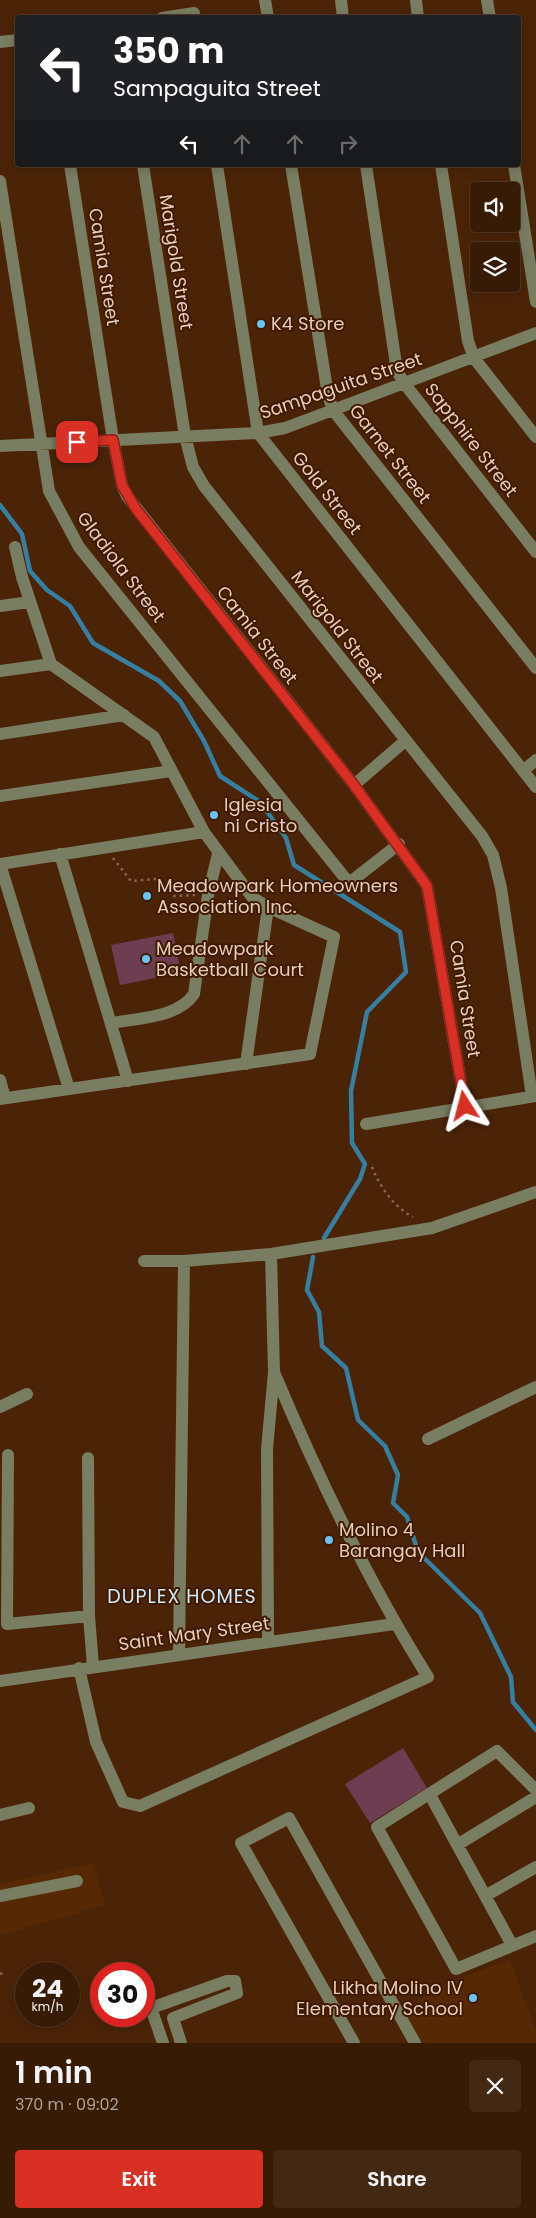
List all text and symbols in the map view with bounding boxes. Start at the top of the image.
text: 350 m [113,26,224,75]
icon: left [30,35,95,100]
text: Sampaguita Street [113,73,321,104]
icon: left [175,130,203,158]
icon: ahead [228,130,256,158]
icon: ahead [281,130,309,158]
icon: right [334,130,362,158]
map controls [470,182,520,292]
button: sound [470,182,520,232]
street label: Marigold Street [153,193,200,331]
street label: Camia Street [83,206,126,328]
button: layers [470,242,520,292]
place label: K4 Store [271,311,344,336]
marker: K4 Store [255,318,267,330]
street label: Sampaguita Street [256,346,425,425]
street label: Sapphire Street [419,377,524,502]
street label: Garnet Street [344,399,437,509]
pin [56,421,98,463]
icon: arrive [63,428,91,456]
street label: Gold Street [287,446,368,540]
street label: Gladiola Street [71,506,171,627]
street label: Marigold Street [285,565,389,688]
street label: Camia Street [211,580,304,689]
place label: Iglesia ni Cristo [224,792,297,838]
marker: Iglesia ni Cristo [208,809,220,821]
place label: Meadowpark Homeowners Association Inc. [157,873,398,919]
marker: Meadowpark Homeowners Association Inc. [141,890,153,902]
place label: Meadowpark Basketball Court [156,936,304,982]
street label: Camia Street [444,938,487,1060]
marker: Meadowpark Basketball Court [140,953,152,965]
position arrow [438,1079,490,1131]
place label: Molino 4 Barangay Hall [339,1517,465,1563]
marker: Molino 4 Barangay Hall [323,1534,335,1546]
district label: DUPLEX HOMES [107,1583,257,1610]
street label: Saint Mary Street [117,1611,271,1656]
speed limit sign: 30 [90,1962,155,2027]
text: 24 [32,1971,63,2006]
place label: Likha Molino IV Elementary School [296,1975,463,2021]
marker: Likha Molino IV Elementary School [467,1992,479,2004]
text: km/h [32,1998,63,2015]
text: 1 min [15,2051,93,2094]
button: close [469,2060,521,2112]
text: 370 m · 09:02 [15,2093,119,2116]
button: Exit [15,2150,263,2208]
button: Share [273,2150,521,2208]

